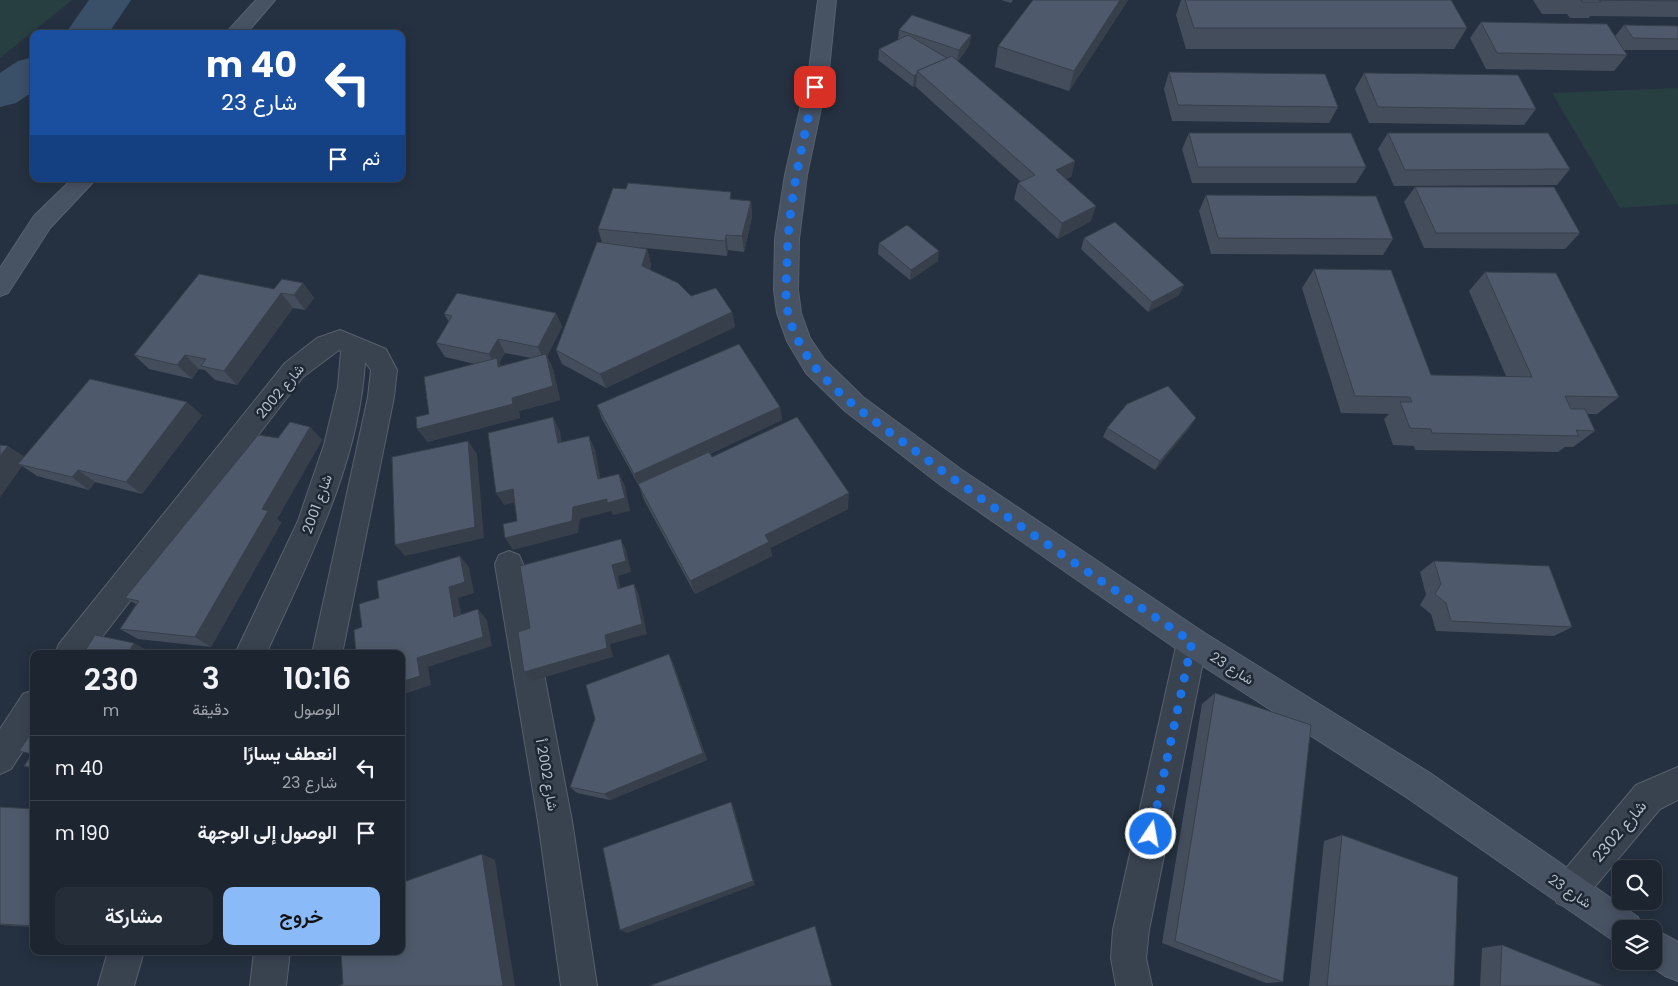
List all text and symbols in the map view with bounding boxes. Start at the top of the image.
text: 40 m [206,40,297,89]
icon: left [315,50,380,115]
pin [794,66,836,108]
icon: arrive [801,73,829,101]
text: شارع 23 [221,87,297,118]
icon: arrive [324,145,352,173]
text: ثم [362,145,380,172]
street label: شارع 2002 [251,359,310,423]
street label: شارع 2001 [297,471,338,537]
street label: شارع 23 [1206,647,1258,690]
text: 3 [202,657,220,700]
text: 10:16 [283,657,351,700]
text: 230 [84,658,138,701]
text: دقيقة [192,698,229,721]
text: الوصول [294,698,340,721]
text: m [103,699,119,722]
street label: شارع 2002 أ [530,738,563,813]
text: انعطف يسارًا [243,740,337,767]
icon: left [352,754,380,782]
text: 40 m [55,755,104,782]
text: شارع 23 [282,771,337,794]
street label: شارع 2302 [1587,795,1652,867]
position arrow [1124,807,1176,859]
text: الوصول إلى الوجهة [198,819,337,846]
icon: arrive [352,819,380,847]
text: 190 m [55,820,110,847]
map controls [1612,860,1662,970]
button: search [1612,860,1662,910]
street label: شارع 23 [1544,869,1596,914]
button: مشاركة [55,887,213,945]
button: خروج [223,887,380,945]
button: layers [1612,920,1662,970]

